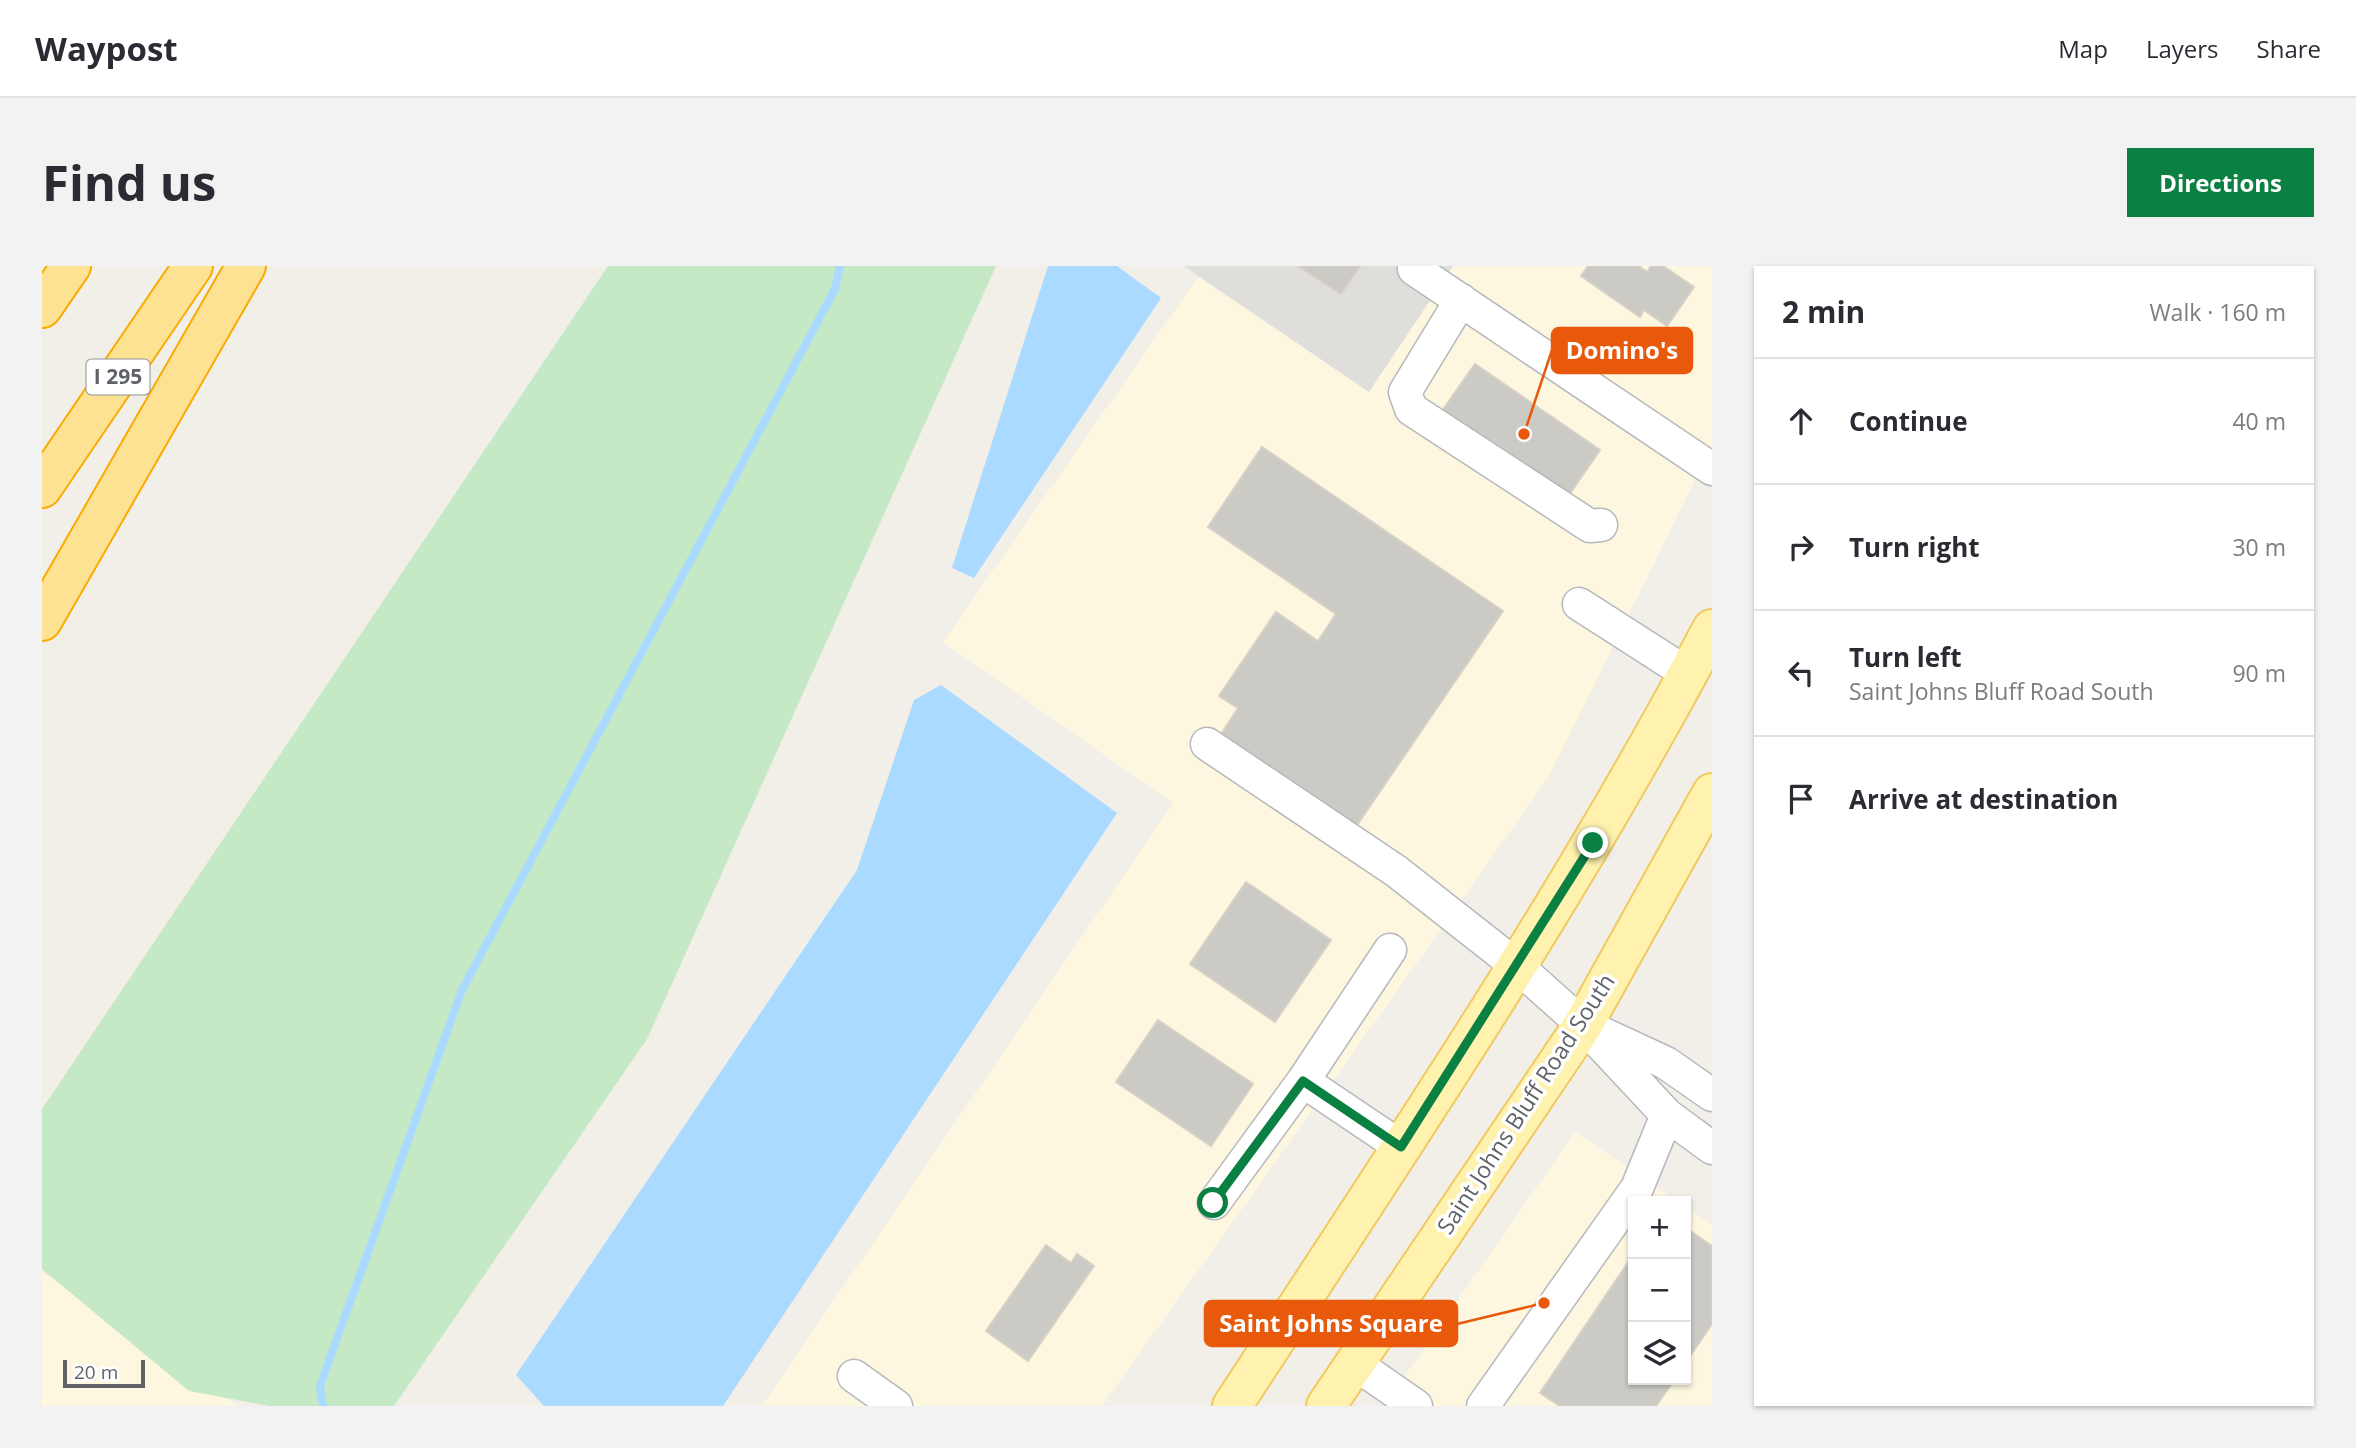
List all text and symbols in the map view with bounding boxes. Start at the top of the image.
text: Waypost [35,26,178,71]
text: Map [2058,32,2108,65]
text: Layers [2146,32,2219,65]
text: Share [2257,32,2321,65]
button: Directions [2127,148,2314,217]
text: Find us [42,149,216,215]
text: 2 min [1782,291,1865,332]
text: Walk · 160 m [2149,296,2286,328]
callout: Domino's [1552,328,1692,373]
text: Domino's [1566,333,1678,366]
road number: I 295 [86,360,150,394]
icon: ahead [1782,402,1820,440]
text: Continue [1849,403,1968,439]
text: 40 m [2232,405,2286,437]
icon: right [1782,528,1820,566]
text: Turn right [1849,529,1980,565]
text: 30 m [2232,531,2286,563]
text: Turn left [1849,639,1961,675]
icon: left [1782,654,1820,692]
text: 90 m [2232,657,2286,689]
text: Saint Johns Bluff Road South [1849,675,2154,707]
icon: arrive [1782,780,1820,818]
text: Arrive at destination [1849,781,2118,817]
route end [1577,827,1608,858]
street label: Saint Johns Bluff Road South [1429,967,1622,1240]
route start [1197,1187,1228,1218]
map controls [1628,1196,1691,1385]
button: + [1628,1196,1691,1259]
button: − [1628,1259,1691,1322]
callout: Saint Johns Square [1205,1301,1457,1346]
text: Saint Johns Square [1219,1306,1443,1339]
button: layers [1628,1322,1691,1385]
scale bar [63,1357,145,1389]
text: 20 m [74,1359,118,1385]

